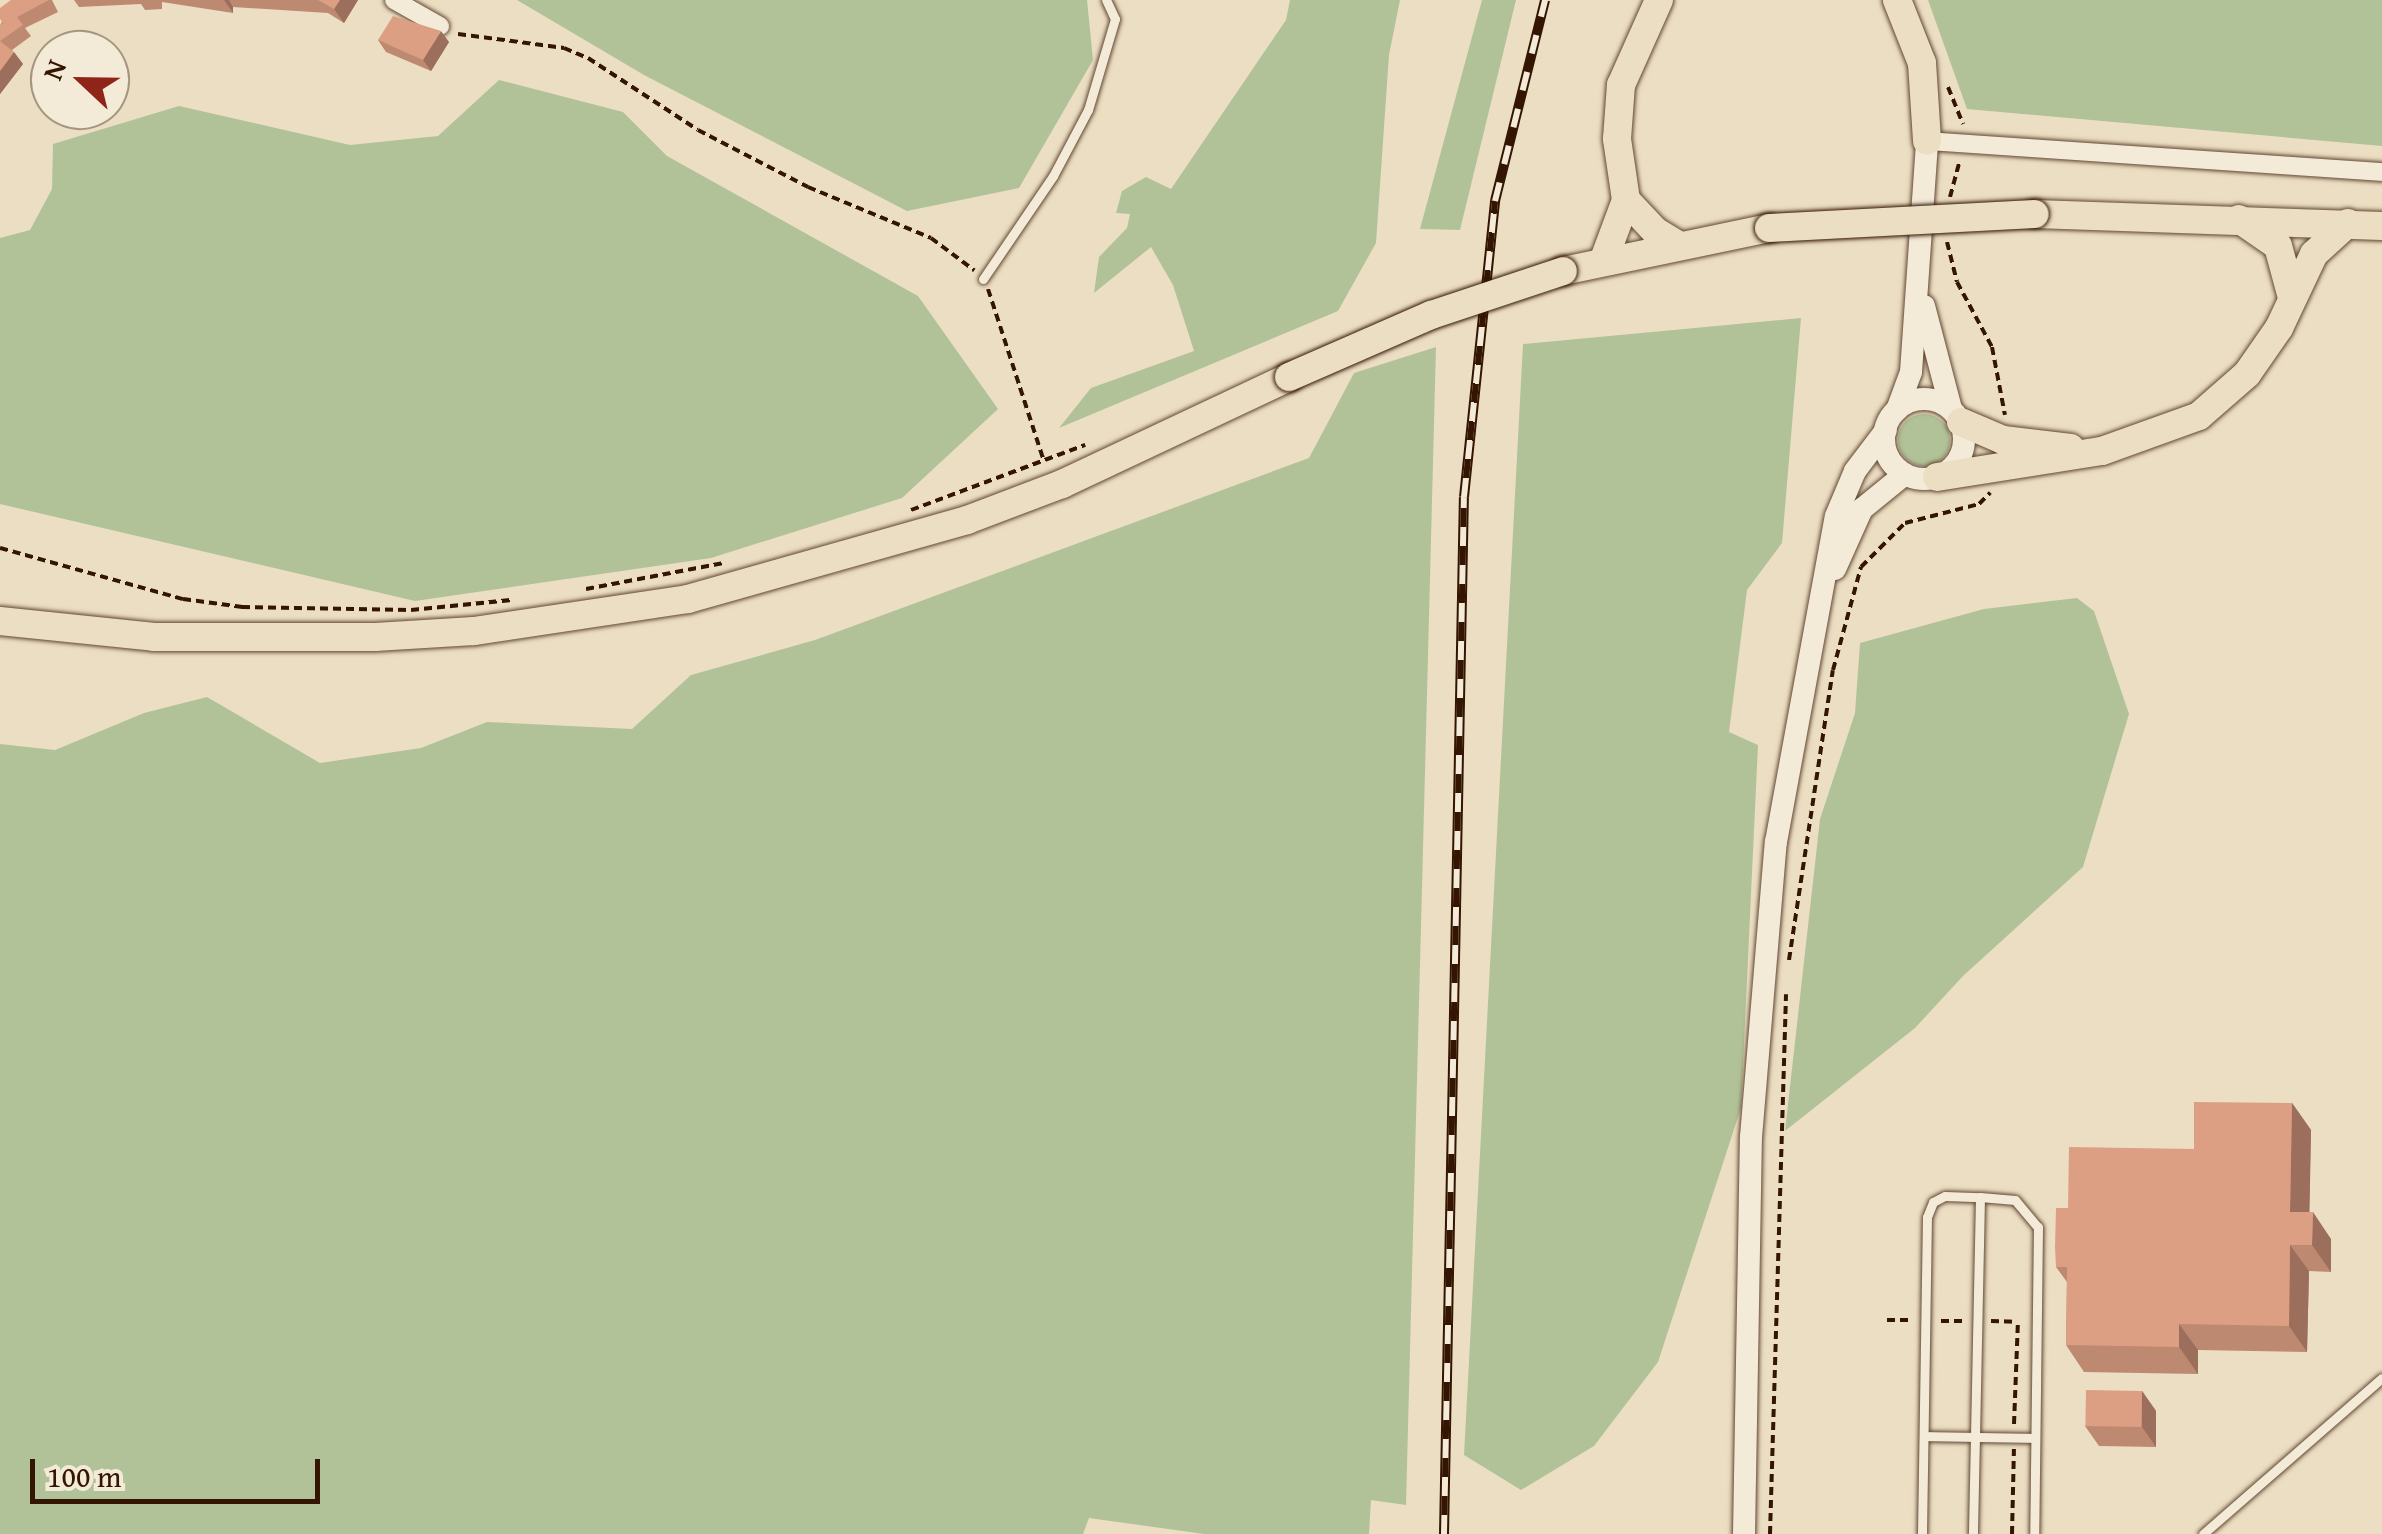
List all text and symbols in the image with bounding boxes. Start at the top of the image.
north arrow [30,30,130,130]
text: N [31,53,76,86]
scale bar [35,1439,325,1501]
text: 100 m [47,1454,121,1498]

